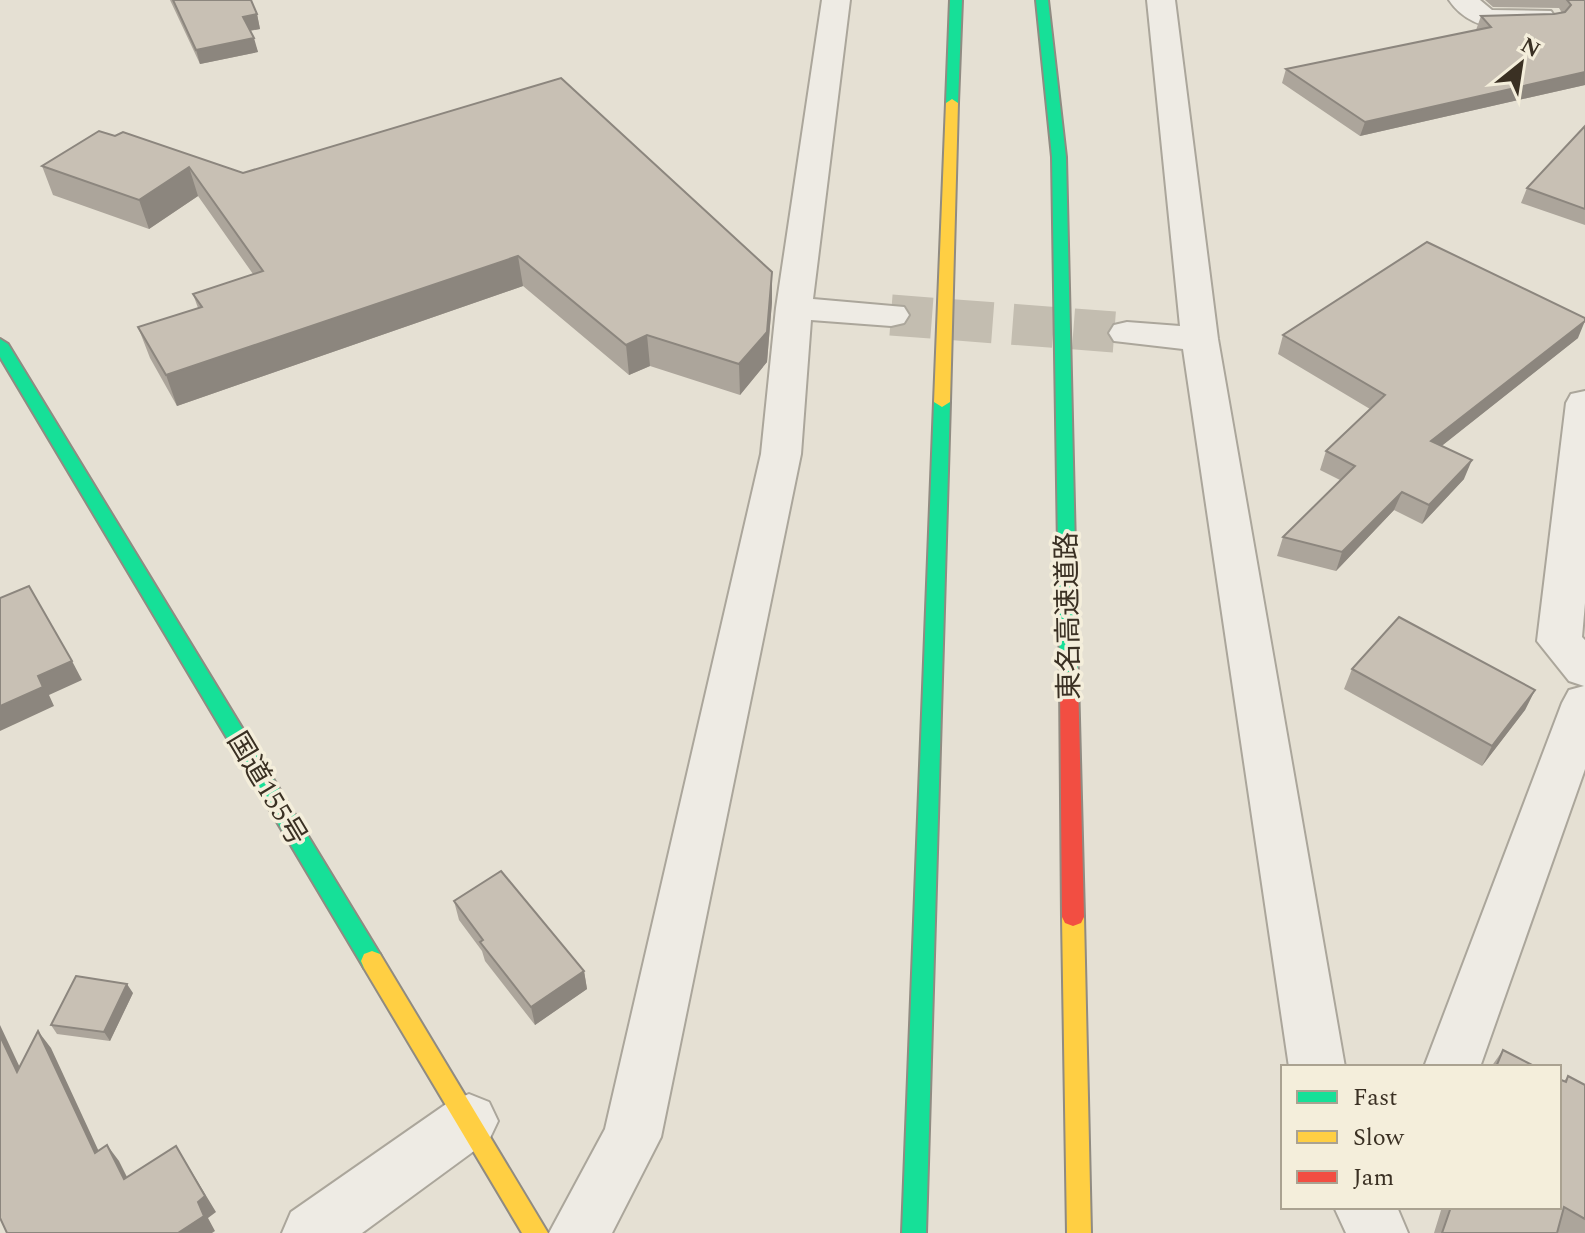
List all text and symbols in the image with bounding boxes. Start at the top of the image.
north arrow [1481,24,1561,104]
text: N [1514,29,1546,67]
street label: 東名高速道路 [1046,532,1091,700]
street label: 国道155号 [216,724,318,854]
legend [1281,1065,1561,1209]
text: Fast [1353,1080,1398,1116]
text: Slow [1353,1120,1405,1156]
text: Jam [1353,1160,1394,1196]

